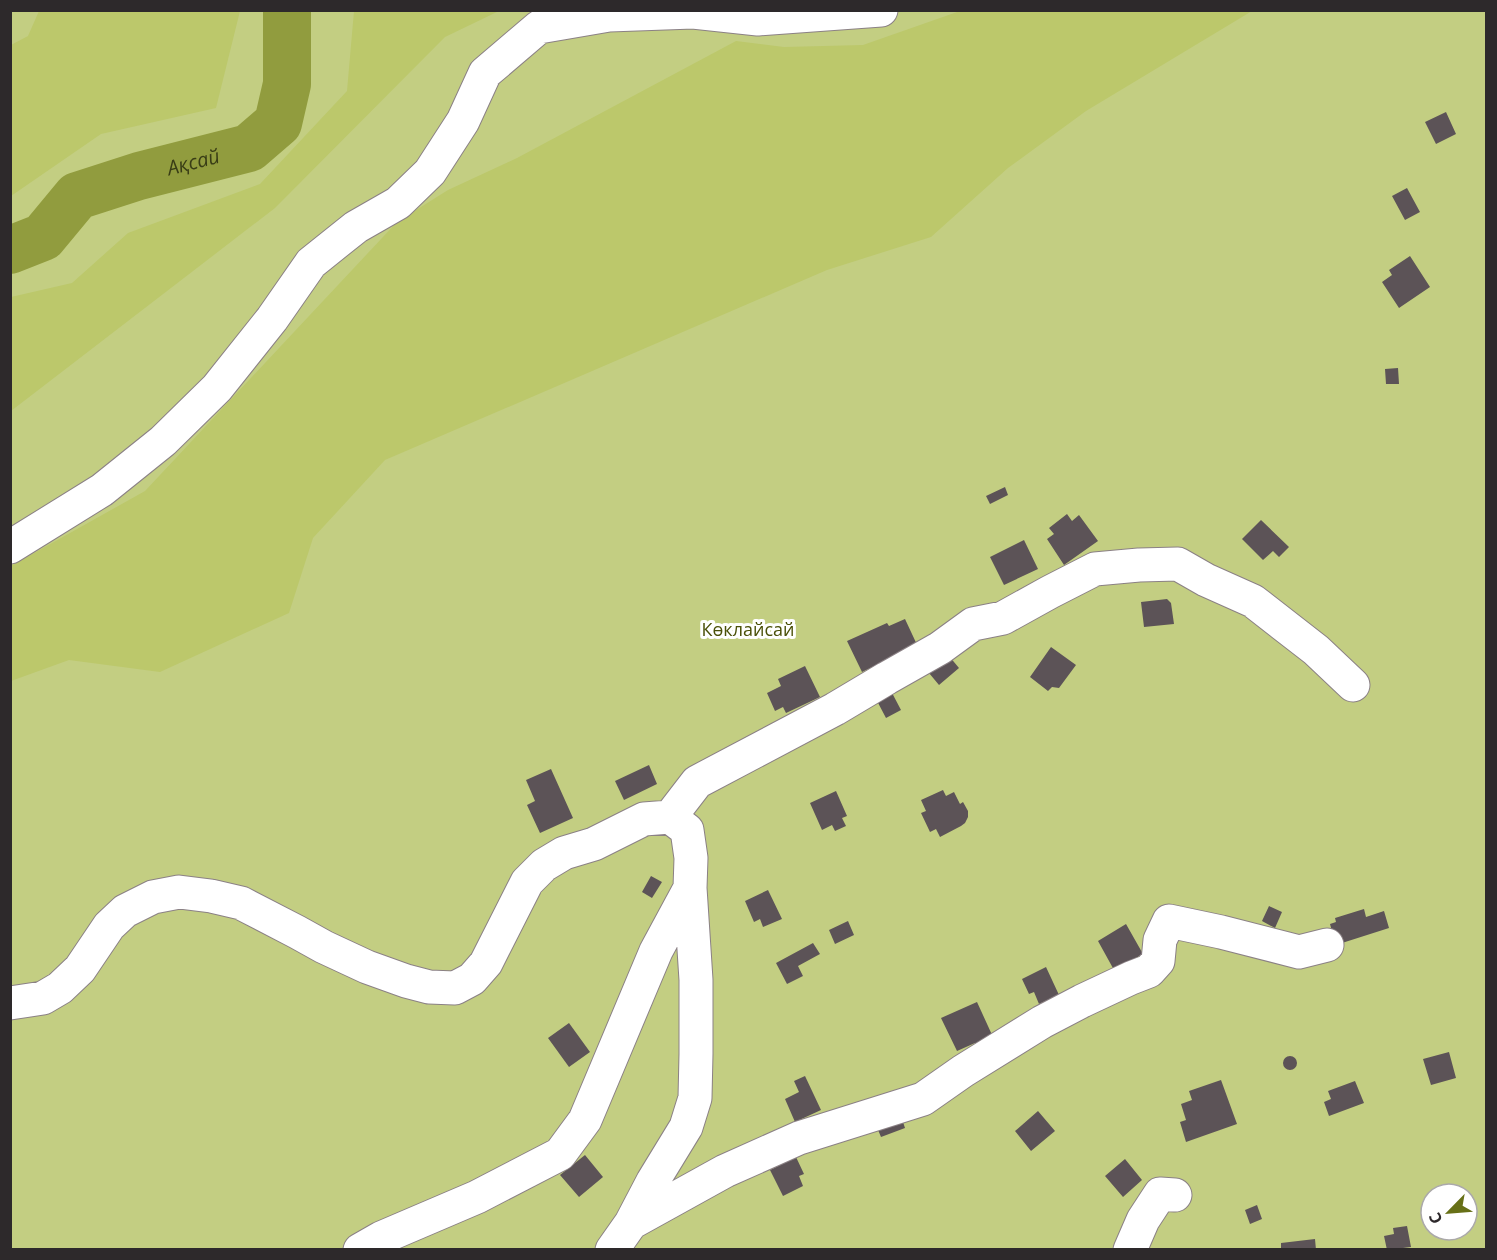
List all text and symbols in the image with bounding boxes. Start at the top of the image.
water label: Ақсай [162,142,223,182]
park label: Көклайсай [702,617,794,641]
north arrow [1419,1182,1479,1242]
text: С [1423,1209,1448,1228]

